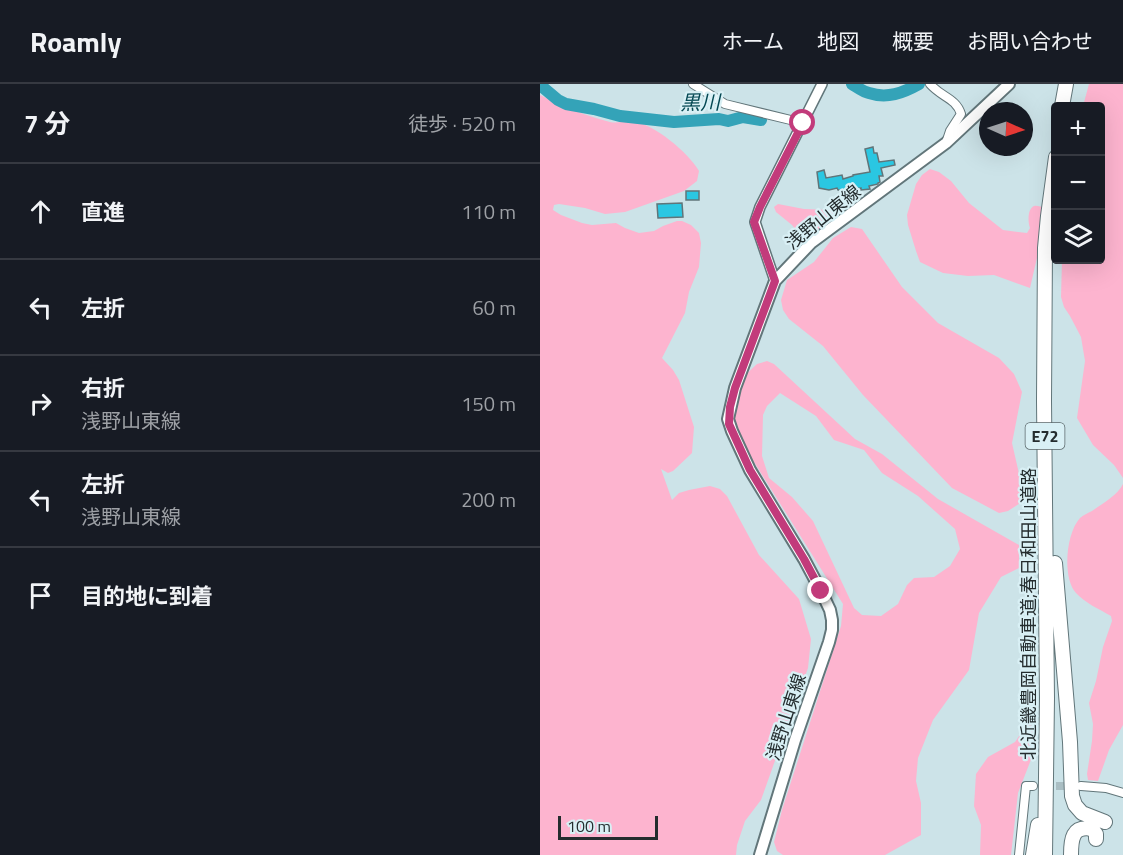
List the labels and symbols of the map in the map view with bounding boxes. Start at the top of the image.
water label: 黒川 [680,86,722,118]
north arrow [979,102,1033,156]
route start [789,109,815,135]
street label: 浅野山東線 [780,178,866,256]
road number: E72 [1026,423,1064,449]
street label: 北近畿豊岡自動車道;春日和田山道路 [1015,468,1042,760]
route end [807,577,833,603]
street label: 浅野山東線 [759,670,813,764]
scale bar [558,813,658,840]

